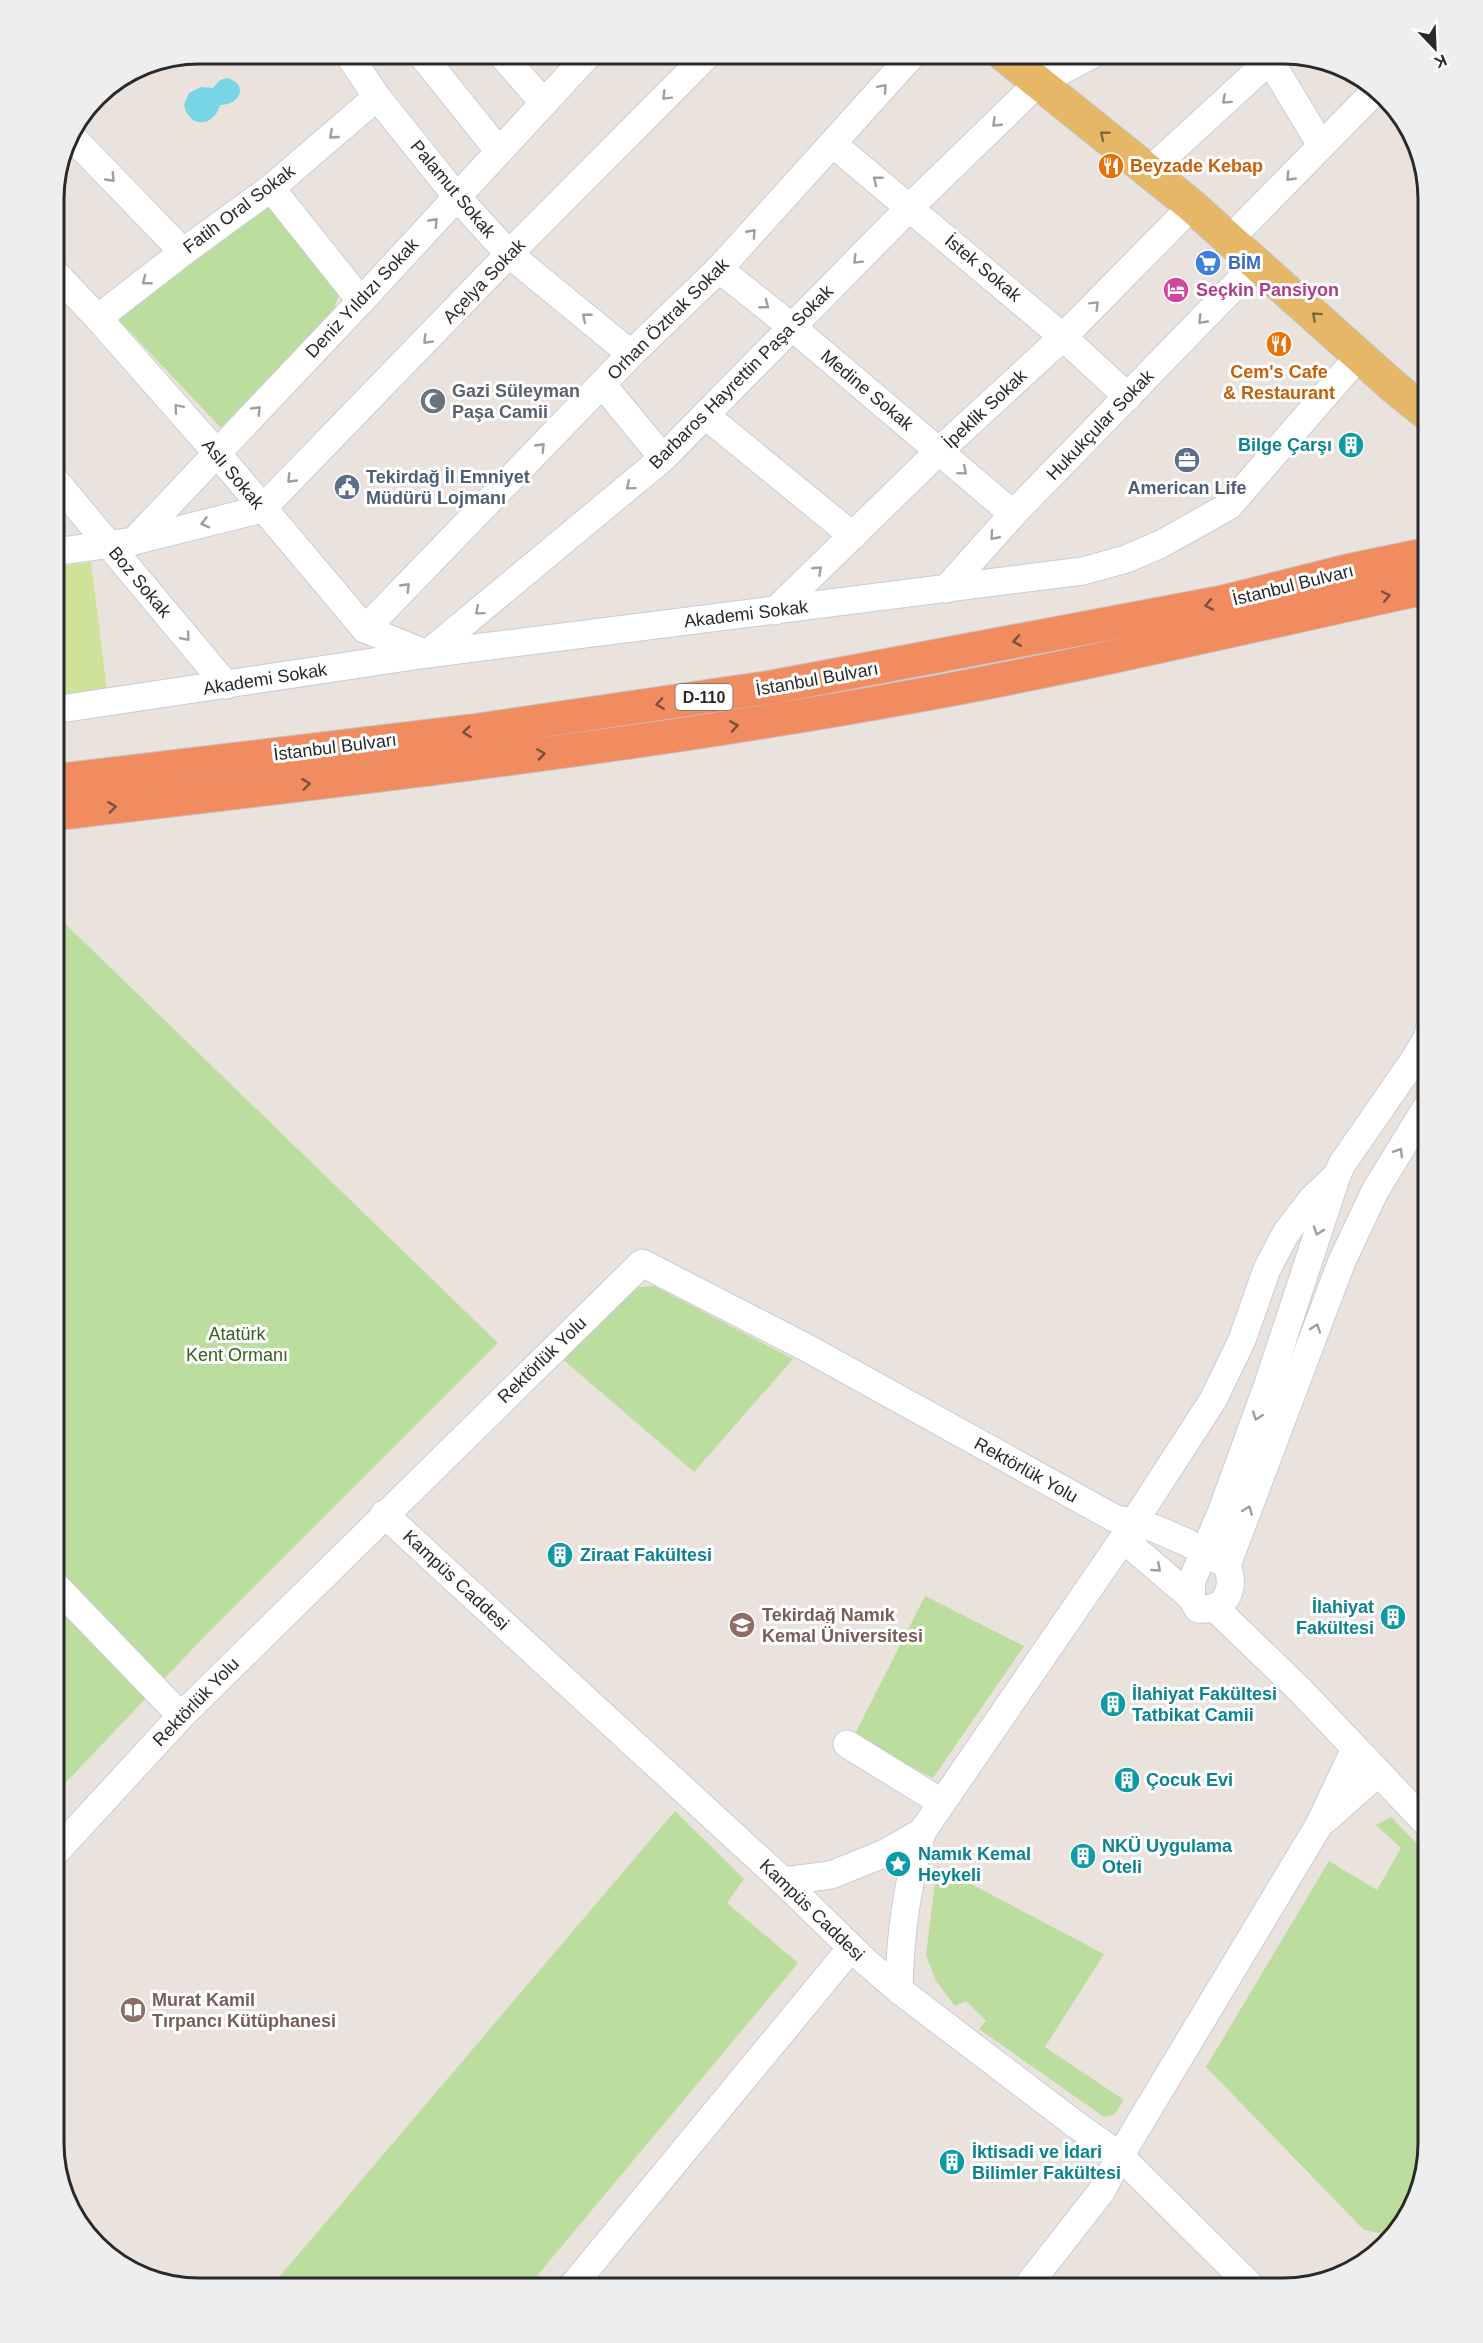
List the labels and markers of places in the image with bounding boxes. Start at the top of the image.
restaurant icon: Beyzade Kebap [1096,151,1126,181]
place label: Beyzade Kebap [1130,156,1263,176]
supermarket icon: BİM [1193,248,1223,278]
place label: BİM [1228,253,1261,273]
hotel icon: Seçkin Pansiyon [1161,275,1191,305]
place label: Seçkin Pansiyon [1196,280,1339,300]
restaurant icon: Cem's Cafe & Restaurant [1264,329,1294,359]
place label: Cem's Cafe & Restaurant [1223,362,1335,403]
place label: Gazi Süleyman Paşa Camii [452,381,580,422]
mosque icon: Gazi Süleyman Paşa Camii [418,386,448,416]
building icon: Bilge Çarşı [1336,430,1366,460]
place label: Bilge Çarşı [1238,435,1332,455]
office icon: American Life [1172,445,1202,475]
place label: Tekirdağ İl Emniyet Müdürü Lojmanı [366,467,530,508]
public building icon: Tekirdağ İl Emniyet Müdürü Lojmanı [332,472,362,502]
place label: American Life [1127,478,1247,498]
building icon: Ziraat Fakültesi [545,1540,575,1570]
place label: Ziraat Fakültesi [580,1545,712,1565]
place label: İlahiyat Fakültesi [1296,1597,1374,1638]
building icon: İlahiyat Fakültesi [1378,1602,1408,1632]
place label: Tekirdağ Namık Kemal Üniversitesi [762,1605,923,1646]
school or university icon: Tekirdağ Namık Kemal Üniversitesi [727,1610,757,1640]
place label: İlahiyat Fakültesi Tatbikat Camii [1132,1684,1277,1725]
building icon: İlahiyat Fakültesi Tatbikat Camii [1098,1689,1128,1719]
building icon: Çocuk Evi [1112,1765,1142,1795]
place label: Çocuk Evi [1146,1770,1233,1790]
place label: NKÜ Uygulama Oteli [1102,1836,1233,1877]
building icon: NKÜ Uygulama Oteli [1068,1841,1098,1871]
place label: Namık Kemal Heykeli [918,1844,1031,1885]
place icon: Namık Kemal Heykeli [883,1849,913,1879]
place label: Murat Kamil Tırpancı Kütüphanesi [152,1990,336,2031]
library icon: Murat Kamil Tırpancı Kütüphanesi [118,1995,148,2025]
place label: İktisadi ve İdari Bilimler Fakültesi [972,2142,1121,2183]
building icon: İktisadi ve İdari Bilimler Fakültesi [937,2147,967,2177]

